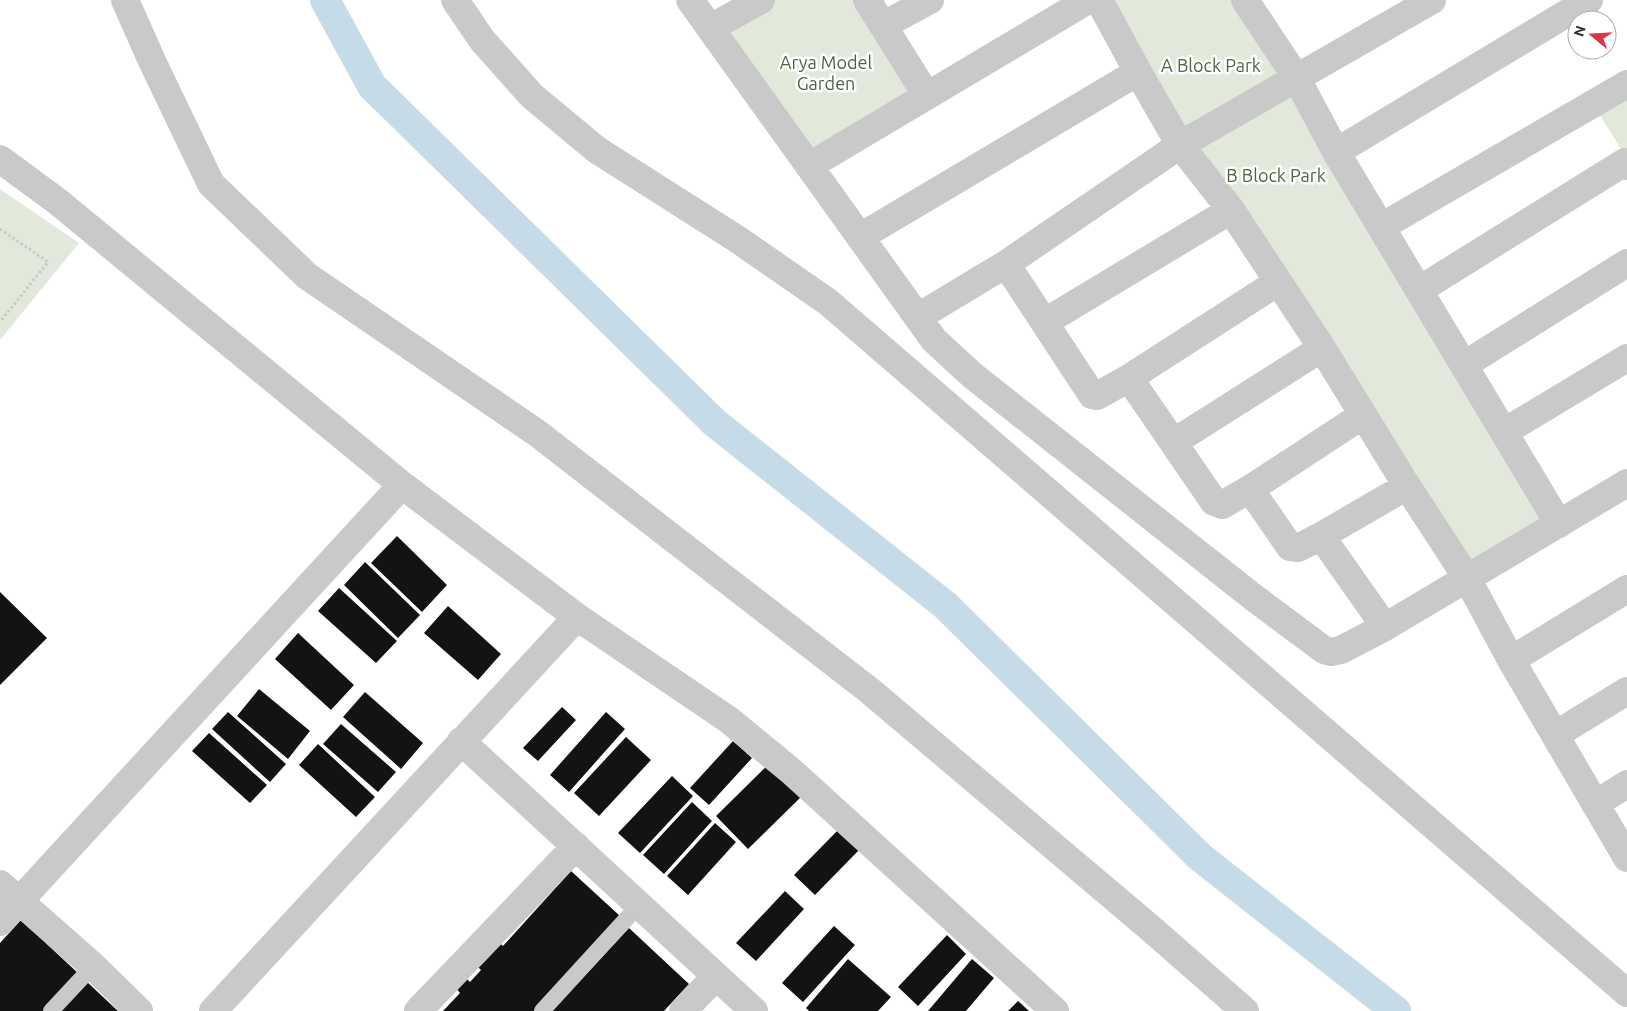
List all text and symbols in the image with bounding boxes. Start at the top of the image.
north arrow [1567,10,1617,60]
text: N [1570,24,1589,38]
park label: Arya Model Garden [780,52,872,93]
park label: A Block Park [1161,55,1261,75]
park label: B Block Park [1226,165,1326,185]

